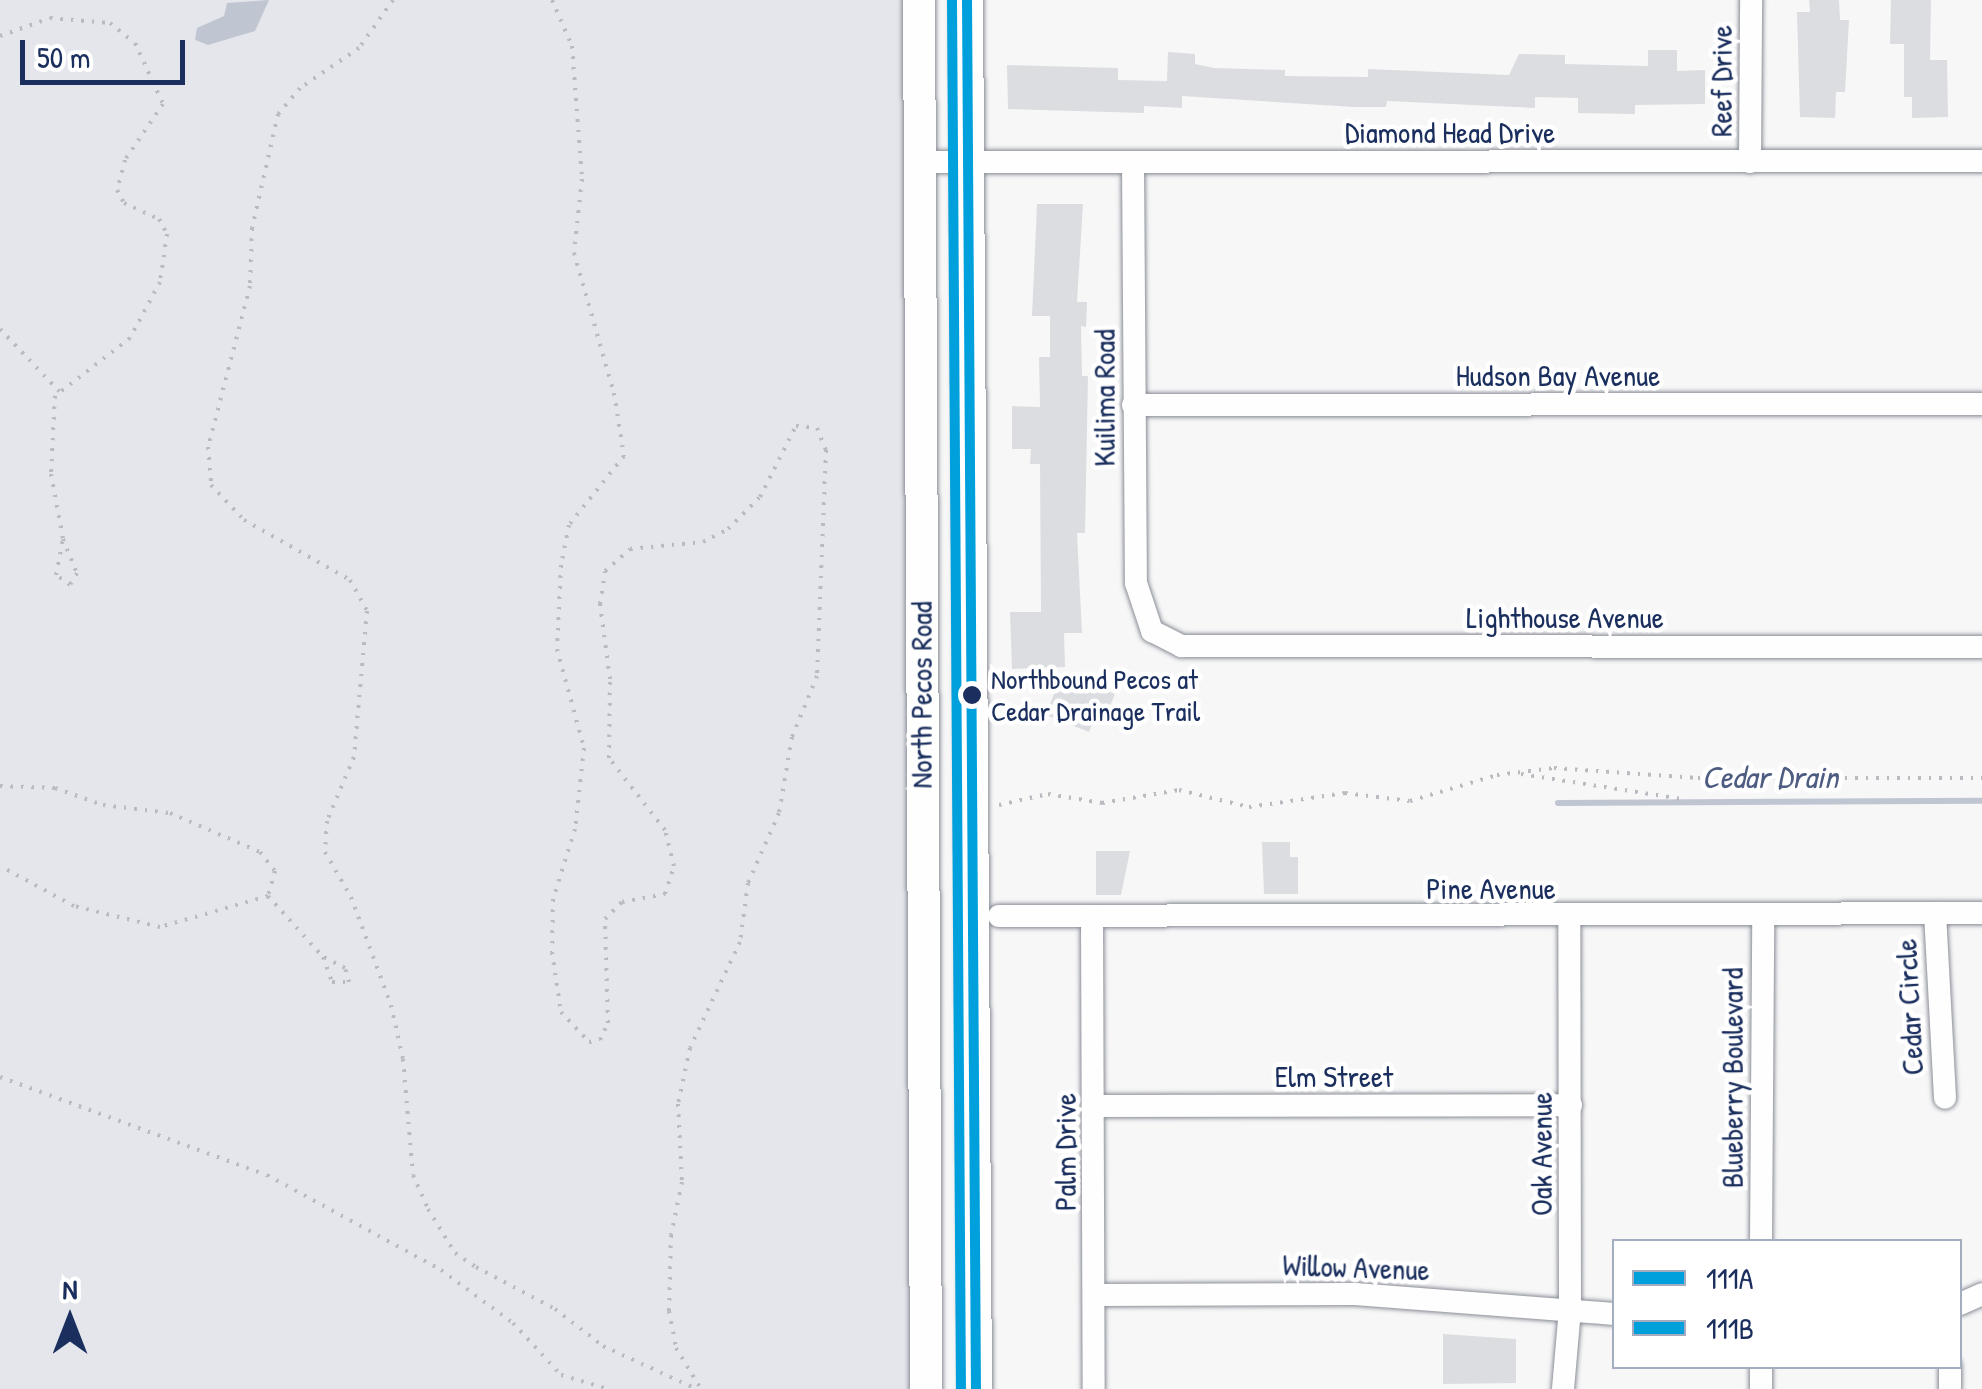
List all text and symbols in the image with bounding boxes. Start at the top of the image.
scale bar [25,20,190,82]
street label: Reef Drive [1703,25,1739,137]
text: 50 m [37,37,90,77]
street label: Diamond Head Drive [1345,114,1555,150]
street label: Kuilima Road [1086,329,1122,467]
street label: Hudson Bay Avenue [1456,357,1660,393]
street label: Lighthouse Avenue [1466,599,1664,635]
street label: North Pecos Road [903,601,939,789]
place label: Northbound Pecos at Cedar Drainage Trail [991,662,1200,728]
marker: Northbound Pecos at Cedar Drainage Trail [962,685,982,705]
water label: Cedar Drain [1702,758,1838,796]
street label: Pine Avenue [1426,870,1556,906]
street label: Cedar Circle [1887,938,1931,1076]
street label: Blueberry Boulevard [1714,968,1750,1188]
street label: Elm Street [1275,1058,1393,1094]
street label: Oak Avenue [1523,1092,1559,1216]
street label: Palm Drive [1047,1093,1083,1211]
legend [1612,1239,1962,1369]
street label: Willow Avenue [1282,1246,1430,1288]
text: 111A [1706,1258,1753,1298]
north arrow [20,1269,120,1369]
text: N [63,1270,77,1308]
text: 111B [1706,1308,1754,1348]

